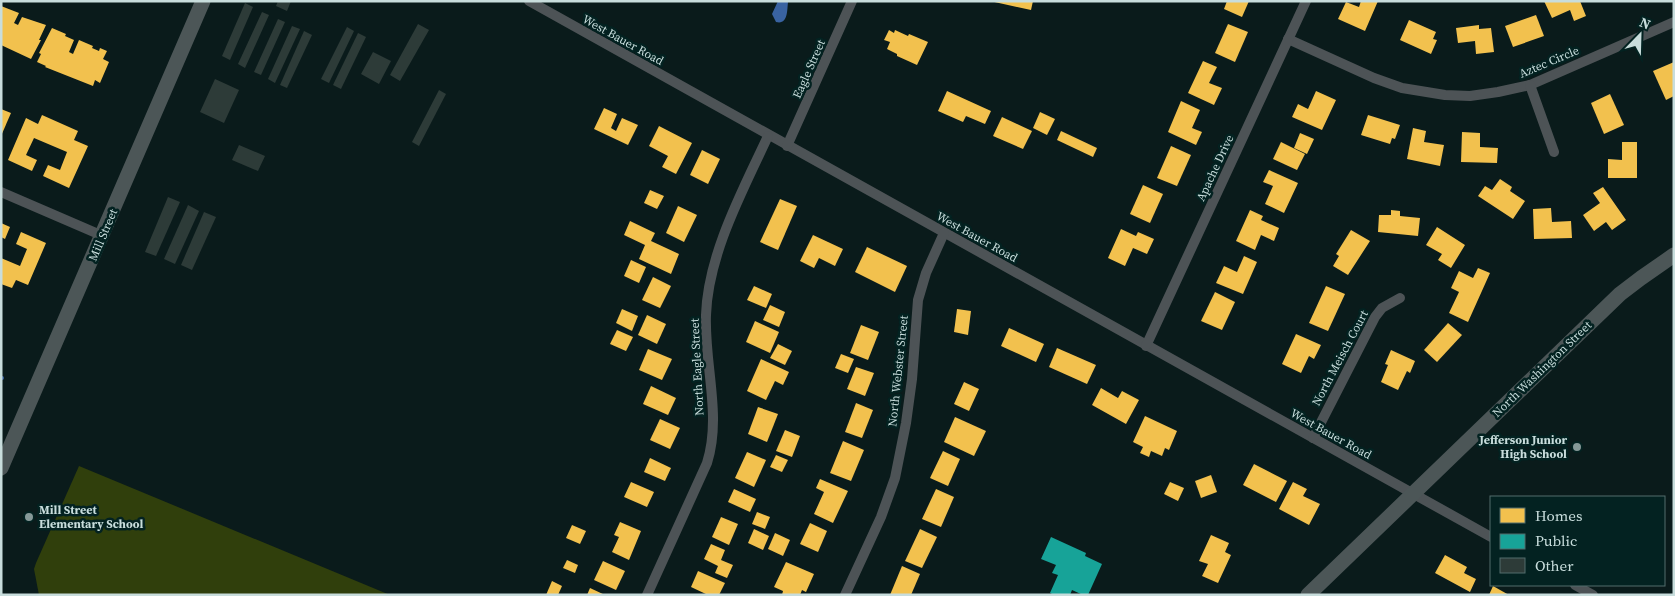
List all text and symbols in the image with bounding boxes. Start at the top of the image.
north arrow [1615,10,1665,60]
street label: West Bauer Road [580,11,667,69]
text: N [1636,12,1654,34]
street label: Eagle Street [789,37,829,101]
street label: Aztec Circle [1517,42,1581,82]
street label: Apache Drive [1193,132,1237,204]
street label: Mill Street [85,206,121,264]
street label: West Bauer Road [934,208,1021,266]
street label: North Meisch Court [1308,307,1372,409]
street label: North Webster Street [884,314,912,427]
street label: North Washington Street [1489,317,1595,421]
street label: North Eagle Street [686,318,708,416]
street label: West Bauer Road [1288,405,1375,463]
place label: Jefferson Junior High School [1478,432,1567,462]
marker: Jefferson Junior High School [1571,441,1583,453]
legend [1490,496,1665,586]
place label: Mill Street Elementary School [39,502,144,532]
text: Homes [1535,505,1582,526]
marker: Mill Street Elementary School [23,511,35,523]
text: Public [1535,530,1577,551]
text: Other [1535,555,1574,576]

